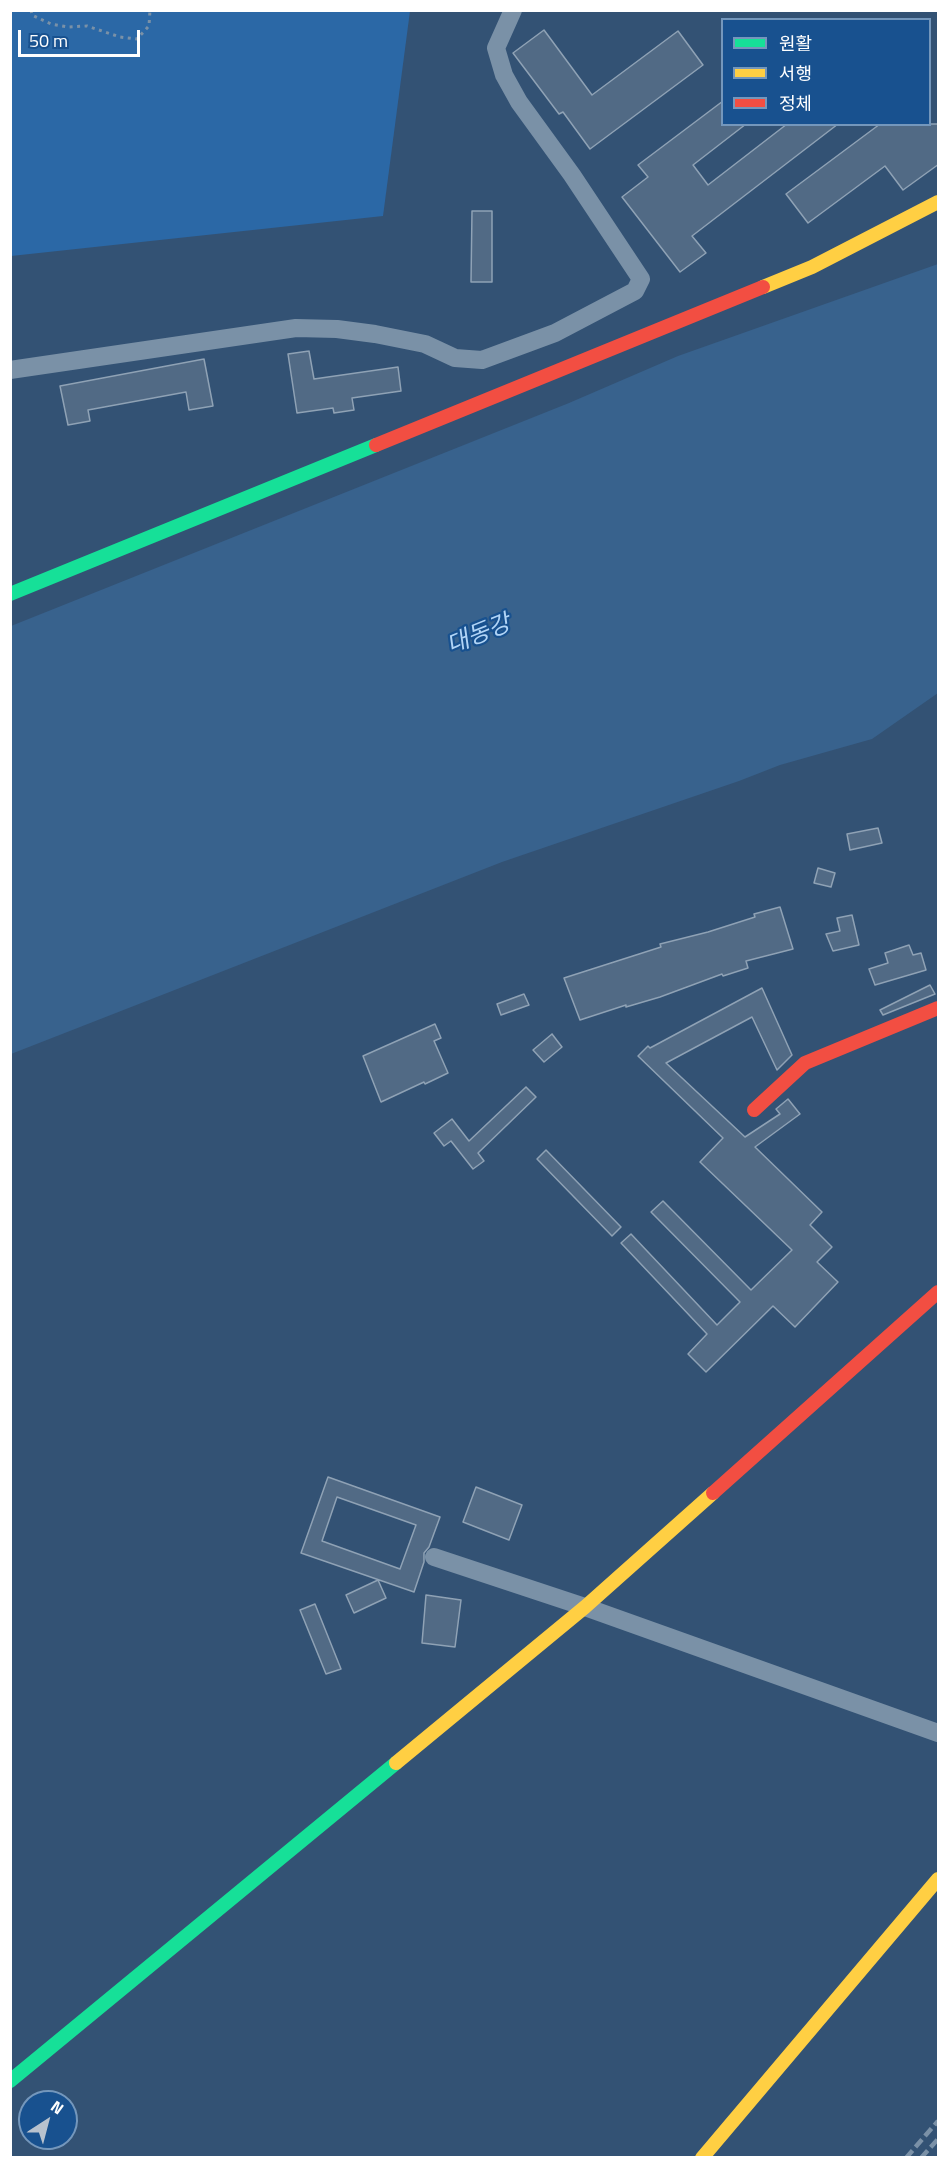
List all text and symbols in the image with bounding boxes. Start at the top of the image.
scale bar [21,18,142,56]
legend [721,18,931,126]
text: 50 m [29,27,68,54]
text: 원활 [779,30,812,57]
text: 서행 [779,60,812,87]
text: 정체 [779,90,812,117]
water label: 대동강 [443,610,515,662]
north arrow [18,2090,78,2150]
text: N [46,2094,69,2120]

